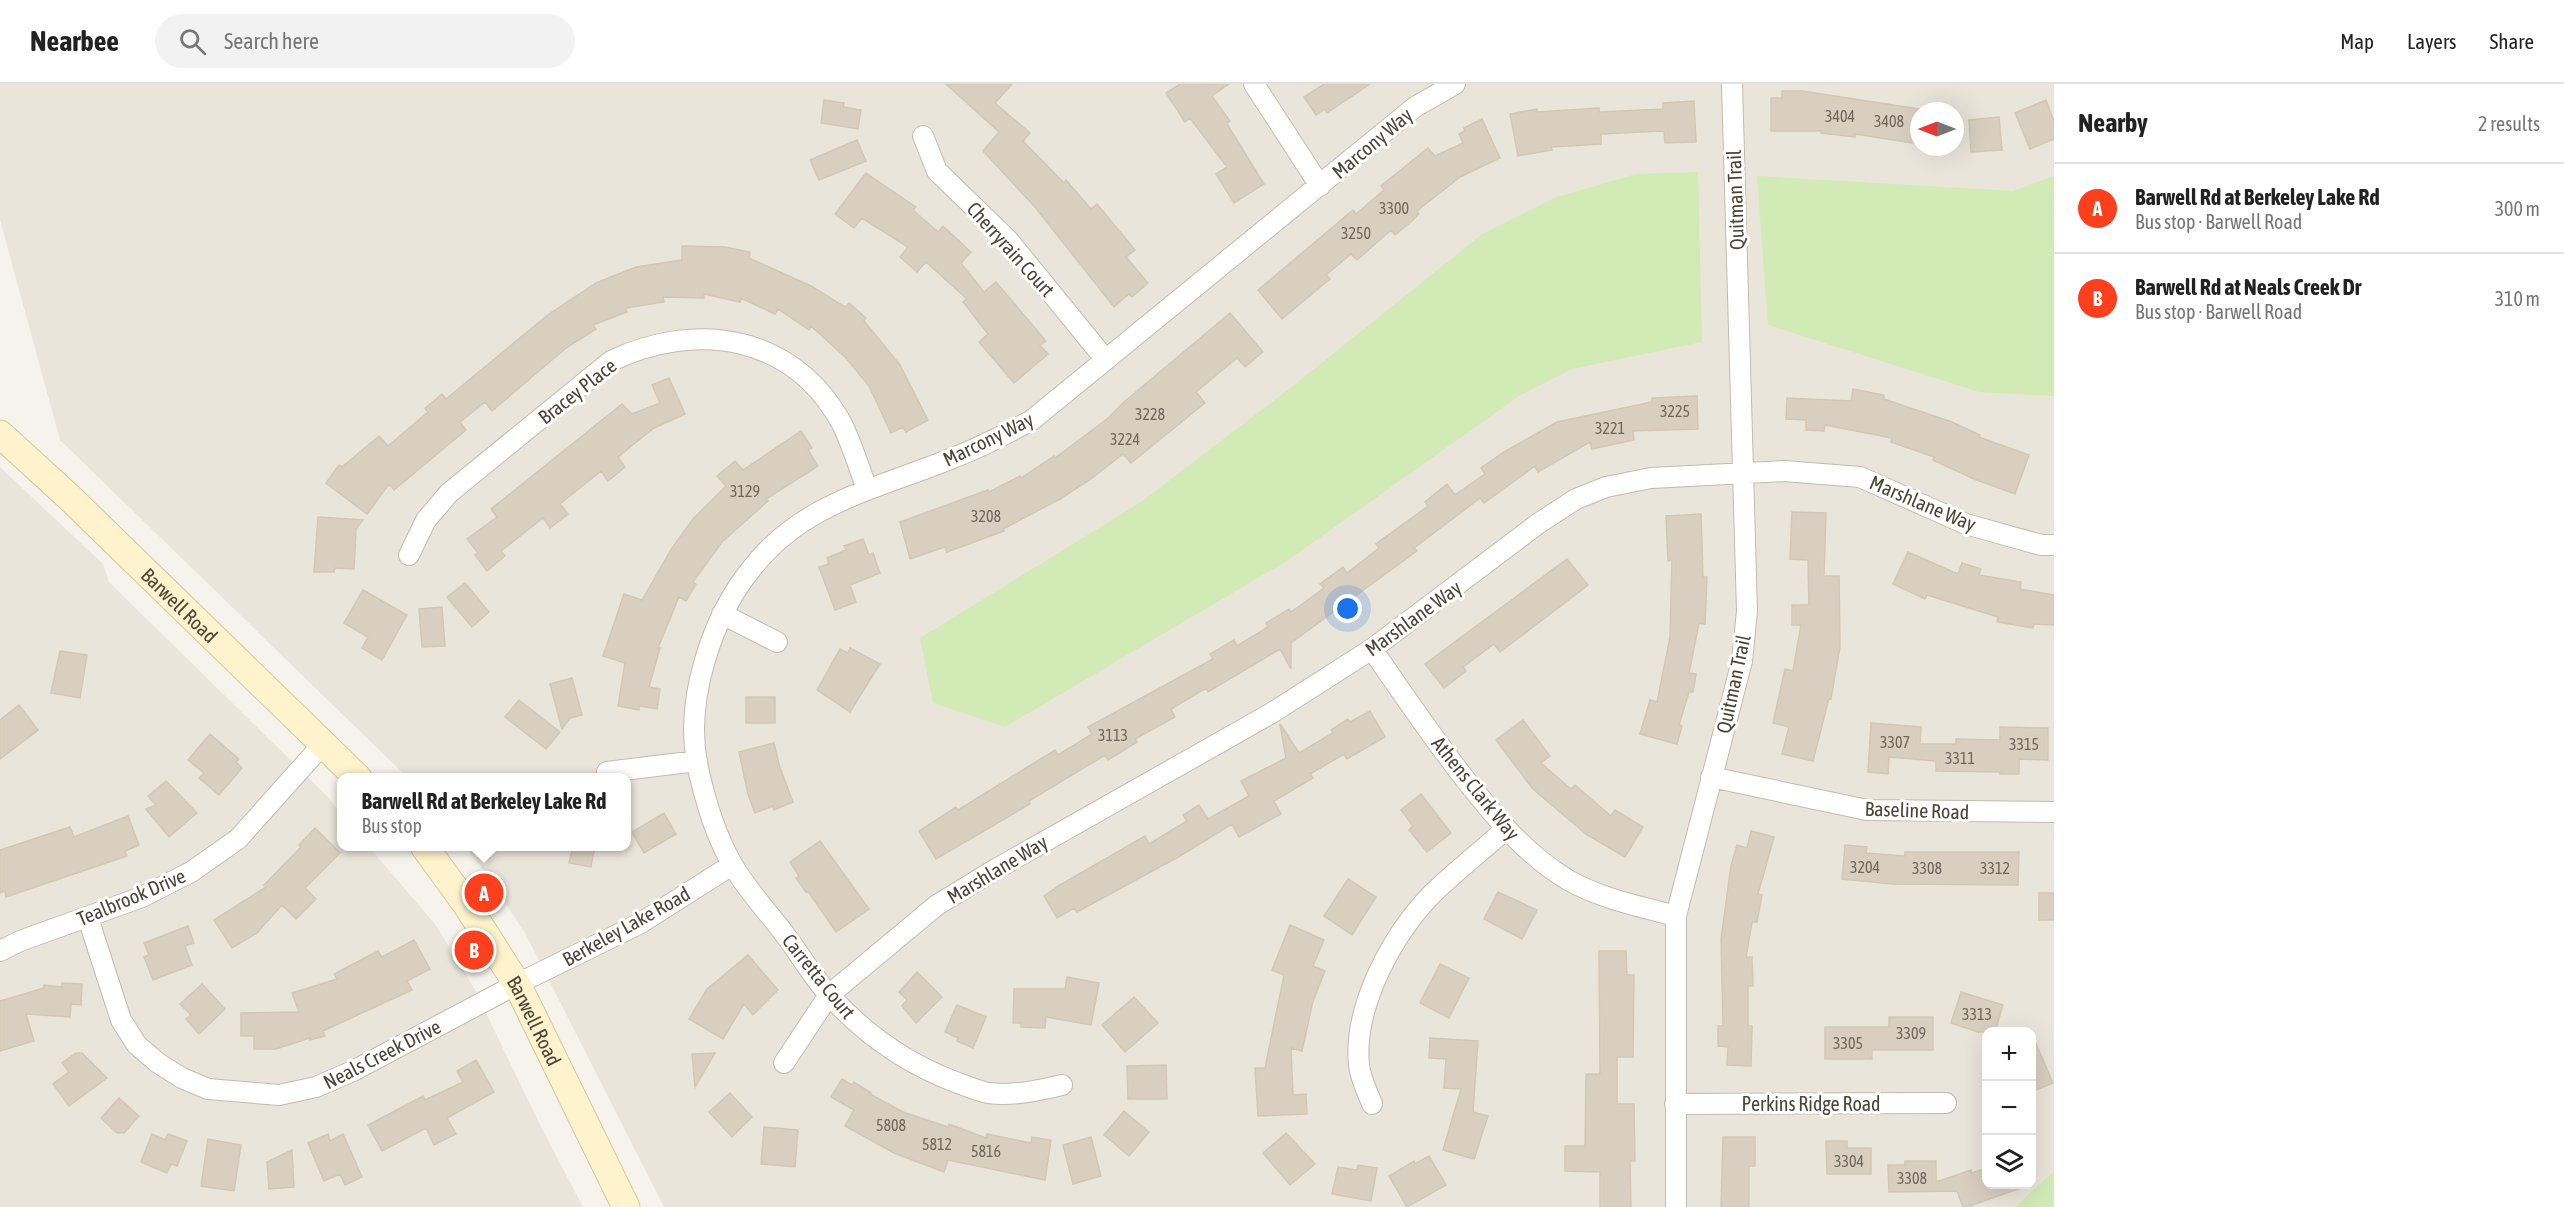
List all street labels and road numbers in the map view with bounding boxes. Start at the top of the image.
street label: Marcony Way [1327,103,1417,183]
street label: Quitman Trail [1722,149,1748,250]
street label: Cherryrain Court [963,197,1060,301]
street label: Bracey Place [534,353,620,429]
street label: Marcony Way [939,407,1037,471]
street label: Marshlane Way [1867,470,1979,536]
street label: Barwell Road [137,563,223,647]
street label: Marshlane Way [1361,576,1465,660]
street label: Quitman Trail [1711,632,1755,735]
street label: Athens Clark Way [1427,732,1525,844]
street label: Baseline Road [1864,797,1970,823]
street label: Marshlane Way [943,830,1051,908]
street label: Tealbrook Drive [73,864,189,930]
street label: Berkeley Lake Road [558,881,694,971]
street label: Carretta Court [778,929,860,1023]
street label: Barwell Road [503,971,566,1069]
street label: Neals Creek Drive [319,1015,445,1093]
street label: Perkins Ridge Road [1741,1092,1881,1115]

